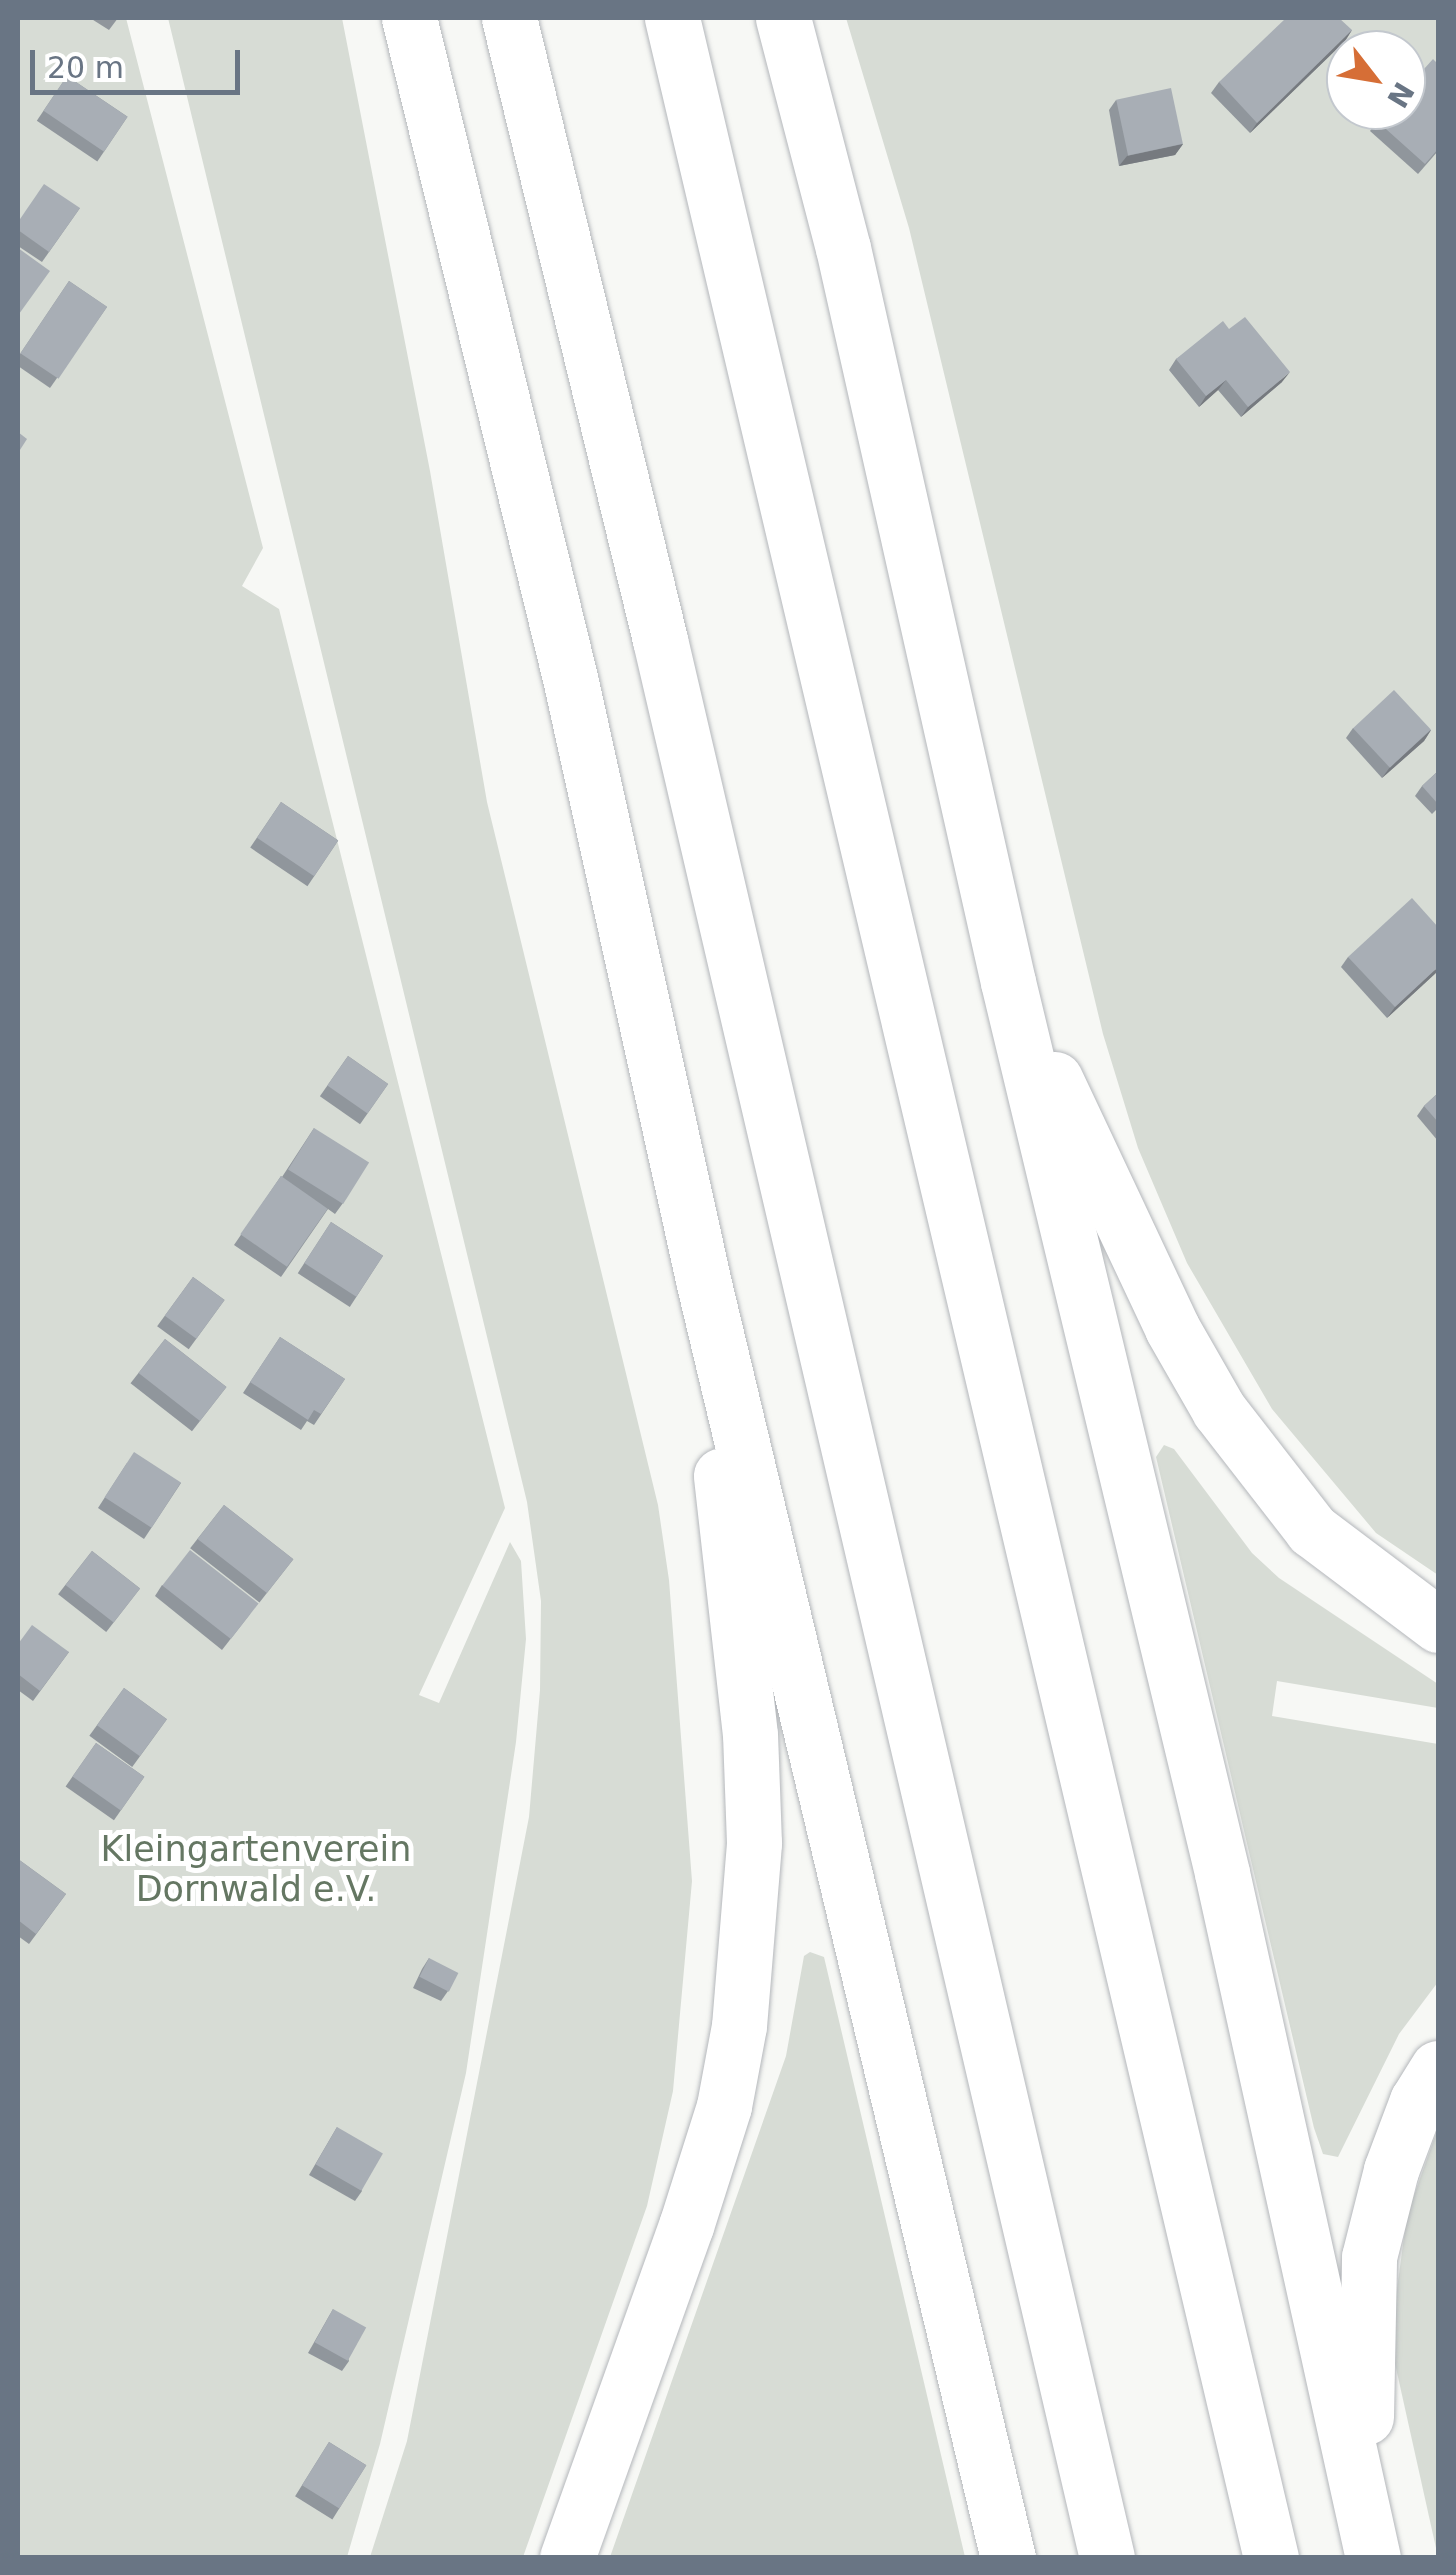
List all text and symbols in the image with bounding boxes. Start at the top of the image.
scale bar [35,30,245,92]
north arrow [1326,30,1426,130]
text: 20 m [47,50,124,85]
text: N [1380,76,1421,113]
park label: Kleingartenverein Dornwald e.V. [101,1828,411,1910]

